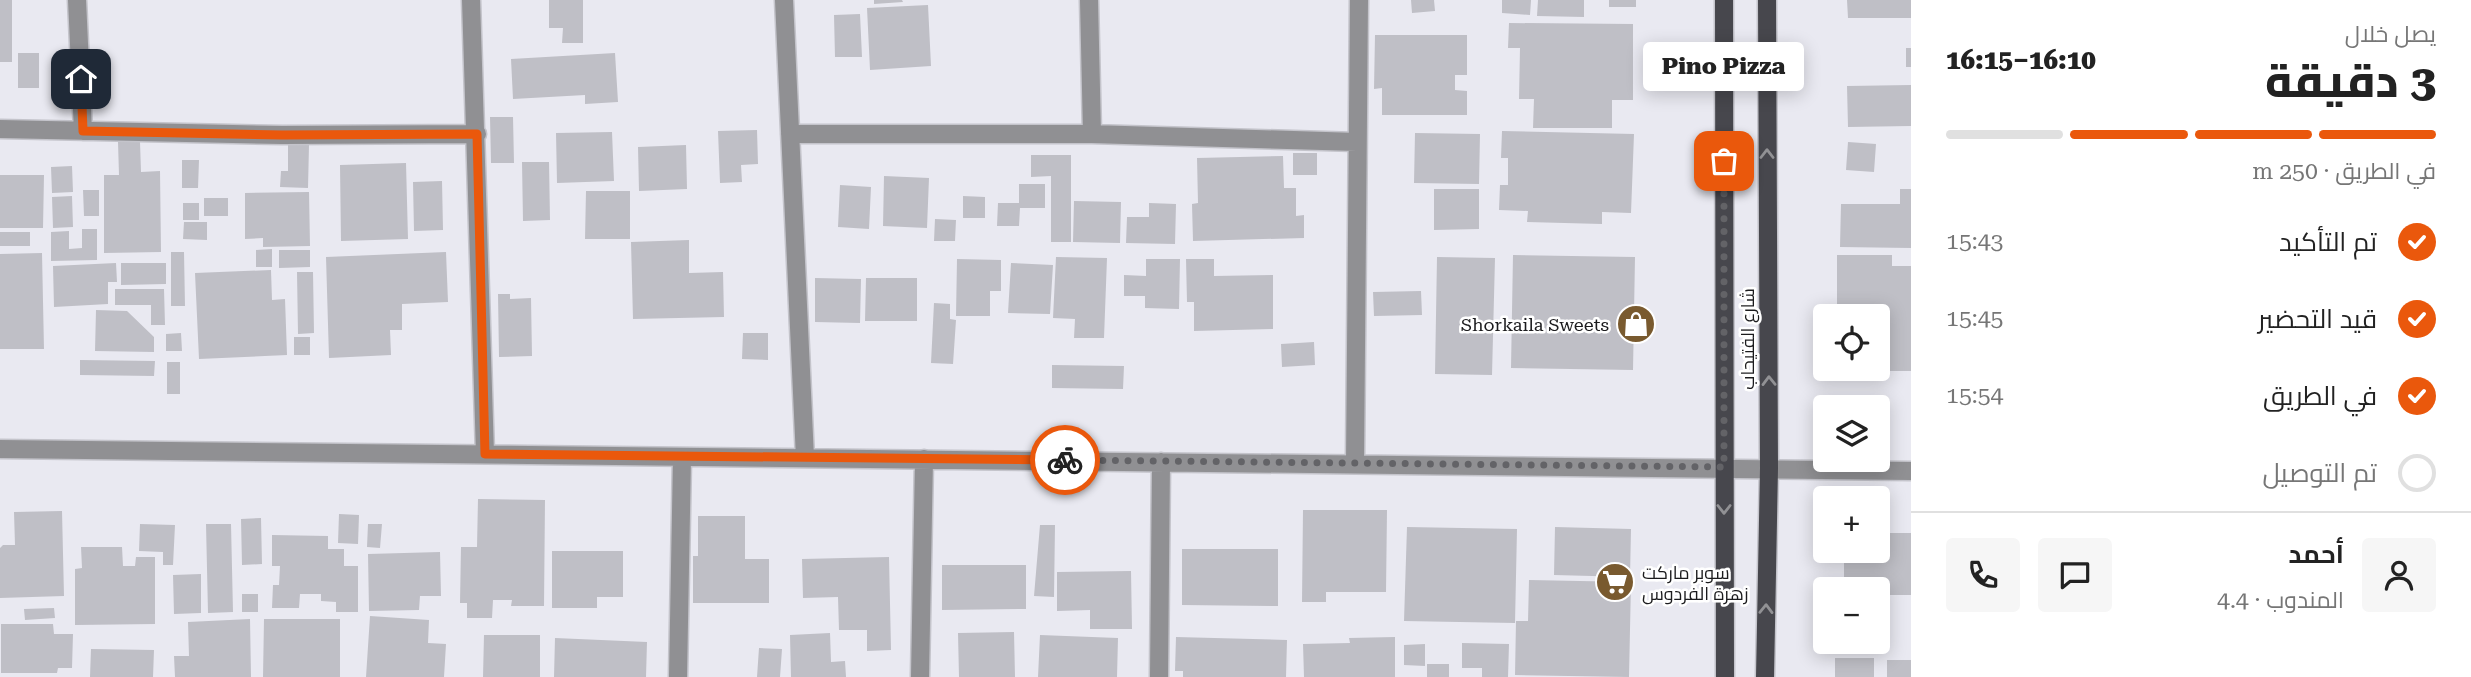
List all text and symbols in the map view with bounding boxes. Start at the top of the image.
text: يصل خلال [2345,21,2436,48]
callout: Pino Pizza [1644,42,1804,91]
text: 16:10–16:15 [1946,45,2096,75]
pin [51,49,111,109]
text: Pino Pizza [1662,53,1785,80]
text: 3 دقيقة [2265,54,2436,108]
icon: home [62,60,100,98]
pin [1694,131,1754,191]
icon: bag [1705,142,1743,180]
one-way arrow [1759,148,1775,159]
text: في الطريق · 250 m [2252,158,2436,185]
icon: check [2398,223,2436,261]
text: تم التأكيد [2279,227,2377,257]
text: 15:43 [1946,228,2003,255]
street label: شارع الفتيحاب [1737,288,1760,390]
icon: check [2398,300,2436,338]
shop icon: Shorkaila Sweets [1615,303,1657,345]
map controls [1813,304,1890,654]
button: locate [1813,304,1890,381]
text: قيد التحضير [2258,304,2377,334]
text: 15:45 [1946,305,2003,332]
place label: Shorkaila Sweets [1461,314,1609,335]
one-way arrow [1761,376,1776,387]
icon: check [2398,377,2436,415]
text: في الطريق [2263,381,2377,411]
text: 15:54 [1946,382,2003,409]
button: layers [1813,395,1890,472]
courier [1030,425,1100,495]
icon: bike [1046,441,1084,479]
text: تم التوصيل [2262,458,2377,488]
button: + [1813,486,1890,563]
one-way arrow [1716,504,1732,515]
button: phone [1946,538,2020,612]
button: chat [2038,538,2112,612]
button: person [2362,538,2436,612]
text: أحمد [2288,539,2344,569]
supermarket icon: سوبر ماركت زهرة الفردوس [1594,561,1636,603]
place label: سوبر ماركت زهرة الفردوس [1642,562,1749,605]
button: − [1813,577,1890,654]
text: المندوب · 4.4 [2217,587,2344,614]
one-way arrow [1759,603,1774,614]

